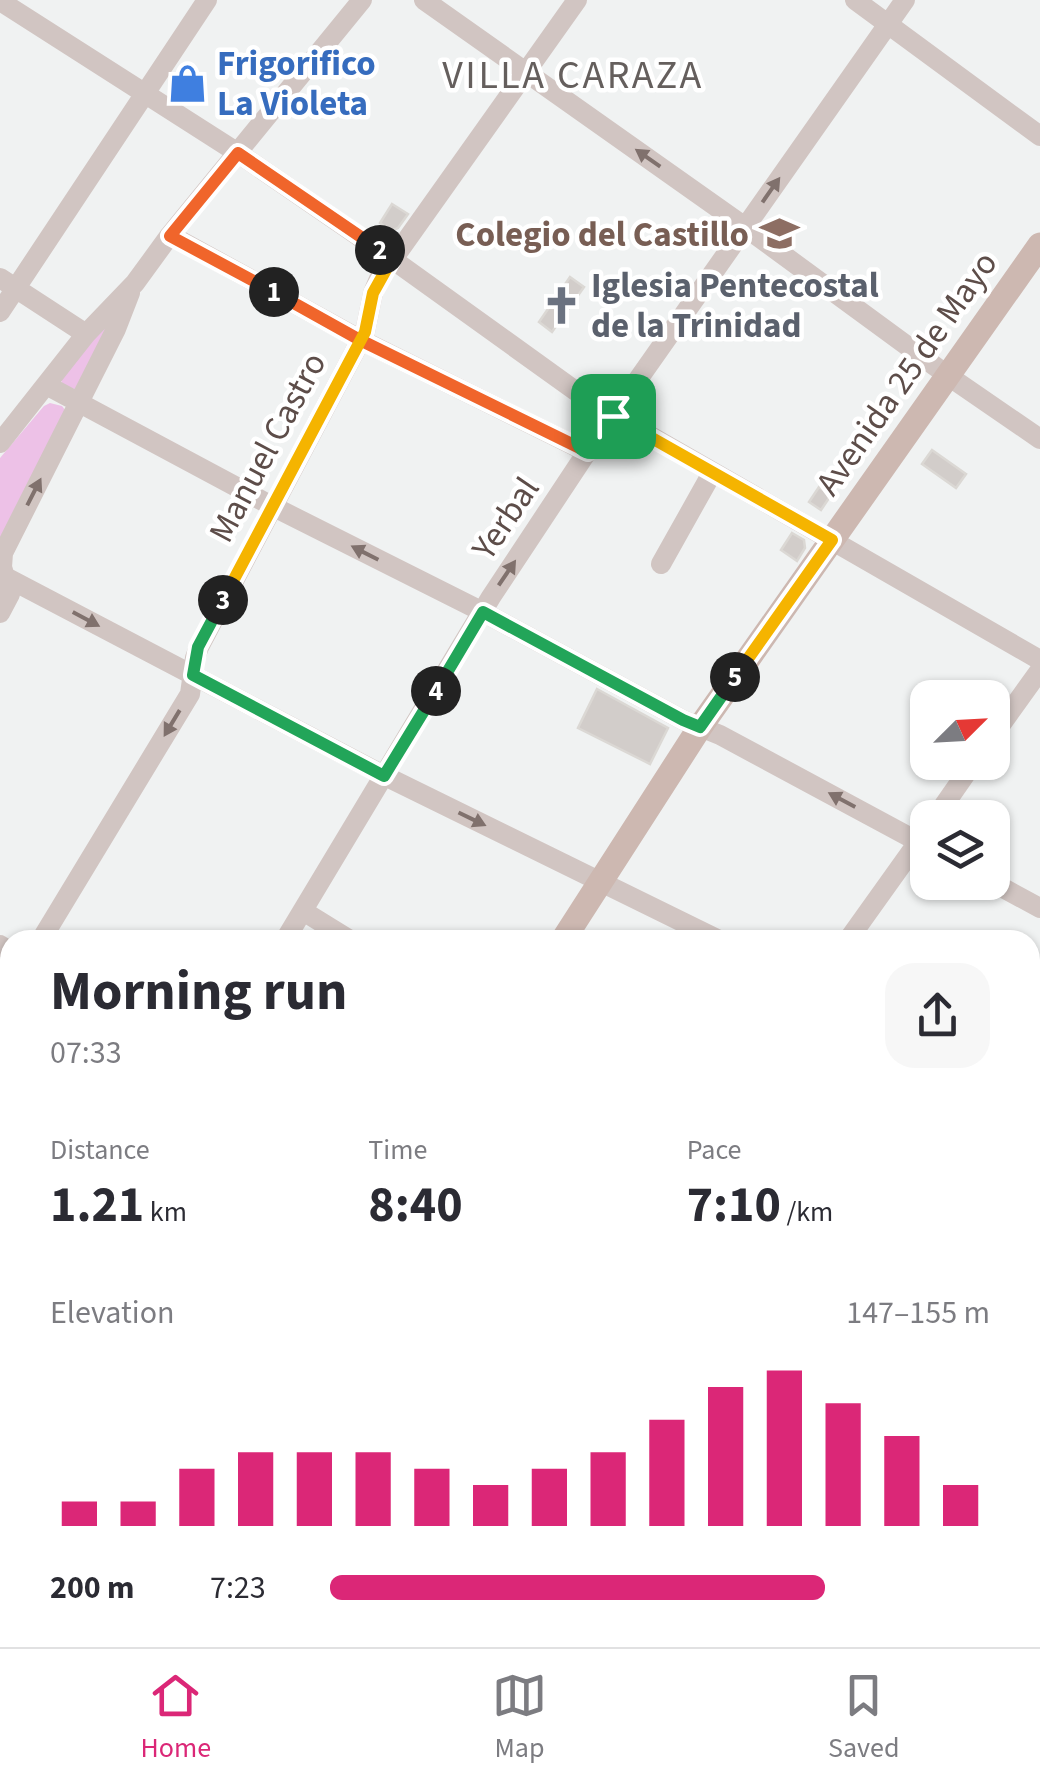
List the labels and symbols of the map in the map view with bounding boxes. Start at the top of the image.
place label: Frigorifico La Violeta [217,39,376,129]
district label: VILLA CARAZA [442,47,704,104]
shop icon: Frigorifico La Violeta [166,62,208,104]
one-way arrow [634,149,661,168]
one-way arrow [761,177,780,203]
place label: Colegio del Castillo [455,210,749,260]
school or university icon: Colegio del Castillo [758,213,800,255]
pin: 2 [355,225,405,275]
street label: Avenida 25 de Mayo [804,241,1010,506]
place label: Iglesia Pentecostal de la Trinidad [591,261,879,351]
pin: 1 [249,267,299,317]
church icon: Iglesia Pentecostal de la Trinidad [540,284,582,326]
street label: Manuel Castro [197,344,339,551]
pin [571,374,656,459]
street label: Yerbal [459,467,552,571]
one-way arrow [25,477,42,506]
one-way arrow [350,545,379,562]
one-way arrow [498,559,516,587]
pin: 3 [198,575,248,625]
one-way arrow [72,610,101,627]
pin: 5 [710,652,760,702]
pin: 4 [411,666,461,716]
north arrow [910,680,1010,780]
one-way arrow [164,709,181,737]
one-way arrow [827,792,856,809]
one-way arrow [458,811,487,828]

